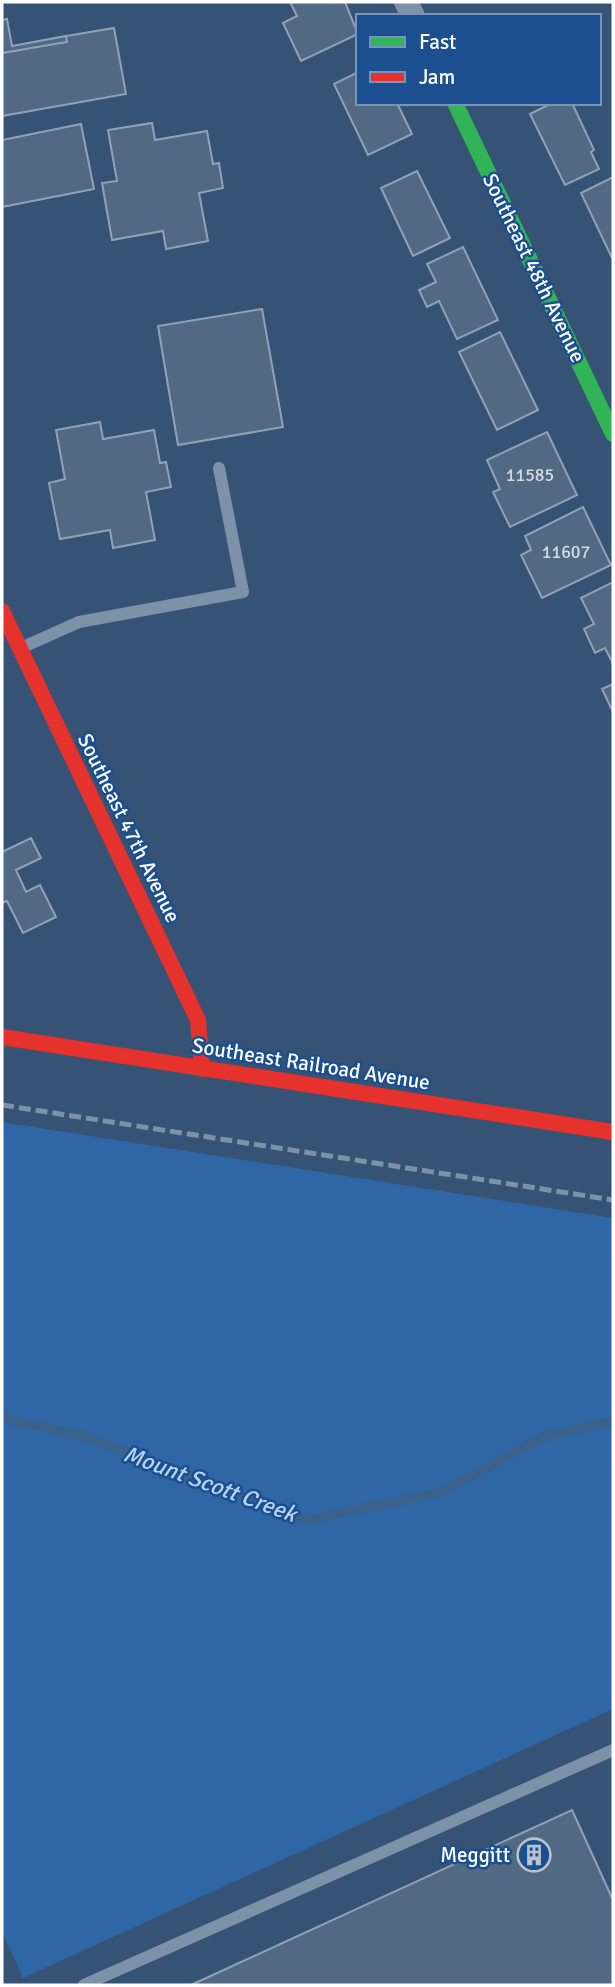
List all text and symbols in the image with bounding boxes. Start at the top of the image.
legend [356,14,601,105]
text: Fast [419,29,456,55]
text: Jam [419,64,455,90]
street label: Southeast 48th Avenue [477,169,591,367]
house number: 11585 [506,464,554,486]
house number: 11607 [542,541,590,563]
street label: Southeast 47th Avenue [72,729,186,927]
street label: Southeast Railroad Avenue [190,1032,432,1096]
water label: Mount Scott Creek [120,1439,303,1530]
building icon: Meggitt [515,1836,553,1874]
place label: Meggitt [440,1842,510,1868]

